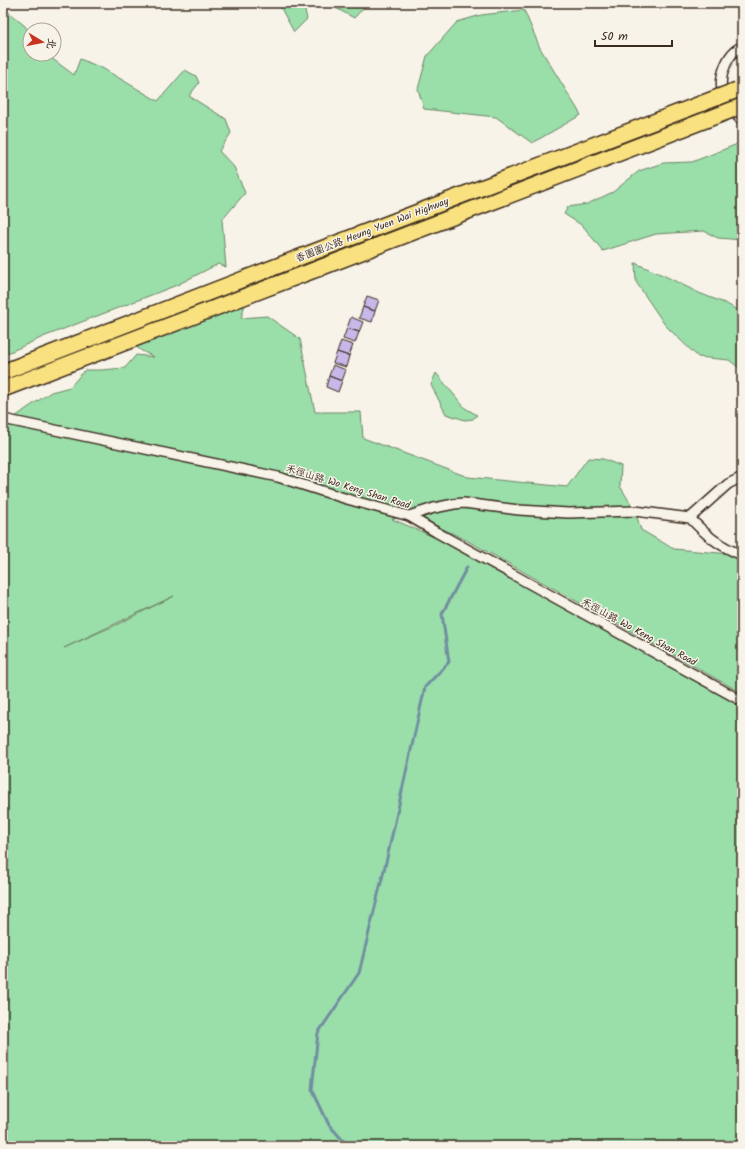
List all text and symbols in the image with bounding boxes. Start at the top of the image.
north arrow [22,22,62,62]
scale bar [595,22,672,48]
text: 50 m [601,27,628,46]
text: 北 [41,37,61,51]
street label: 香園圍公路 Heung Yuen Wai Highway [293,193,451,267]
street label: 禾徑山路 Wo Keng Shan Road [284,460,413,514]
street label: 禾徑山路 Wo Keng Shan Road [578,594,700,671]

